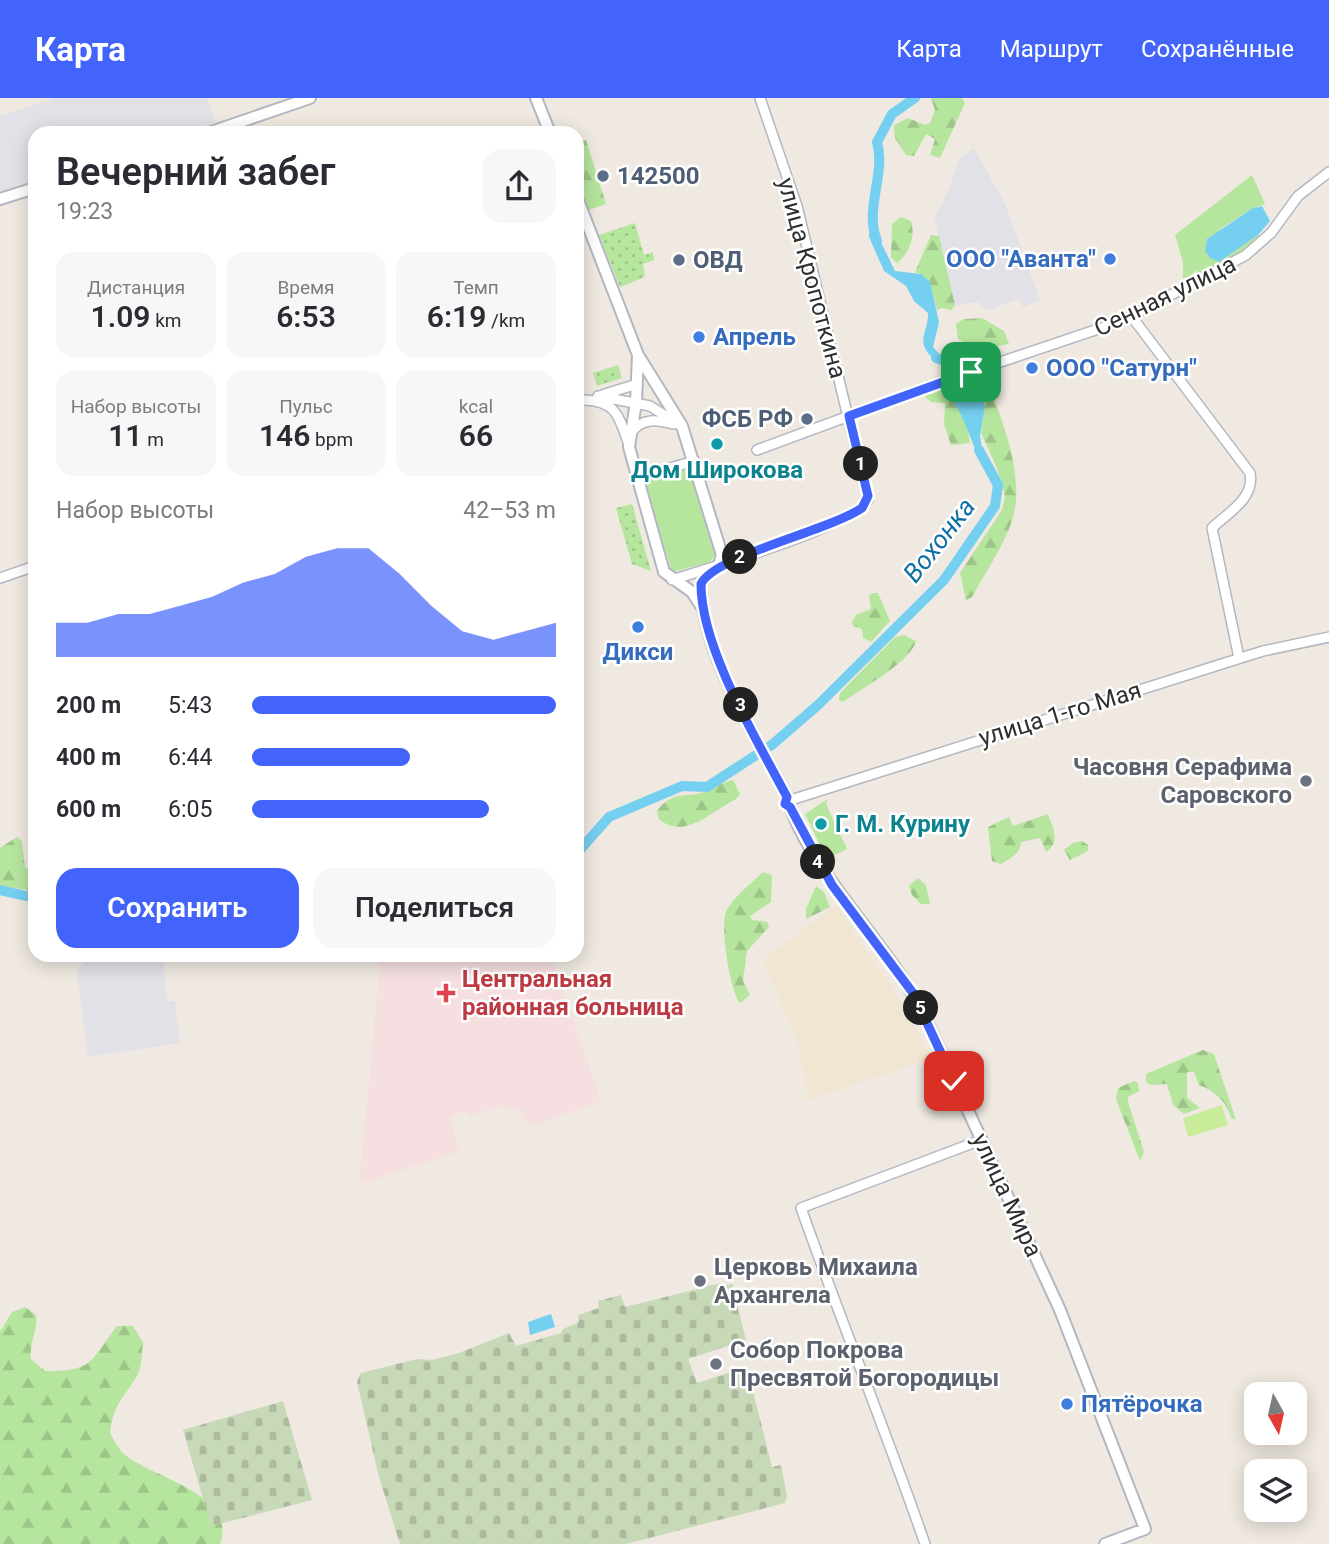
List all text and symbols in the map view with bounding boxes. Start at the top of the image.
text: Карта [35,30,126,69]
text: Карта [896,35,962,63]
text: Маршрут [1000,35,1103,63]
text: Сохранённые [1141,35,1294,63]
button: share [482,149,556,223]
text: Вечерний забег [56,150,335,194]
place label: 142500 [617,162,700,190]
marker: 142500 [595,168,611,184]
street label: улица Кропоткина [772,175,852,381]
text: 19:23 [56,198,113,225]
place label: ООО "Аванта" [946,245,1096,273]
place label: ОВД [693,246,743,274]
street label: Сенная улица [1090,250,1240,342]
marker: ООО "Аванта" [1102,251,1118,267]
marker: ОВД [671,252,687,268]
text: Дистанция [87,276,185,299]
text: Время [277,276,335,299]
text: Темп [453,276,499,299]
text: 1.09 [91,299,150,334]
text: 6:53 [276,299,336,334]
text: 6:19 [427,299,486,334]
text: km [150,309,181,332]
text: /km [486,309,525,332]
place label: Апрель [713,323,796,351]
marker: Апрель [691,329,707,345]
pin [941,342,1001,402]
icon: arrive [952,353,990,391]
place label: ООО "Сатурн" [1046,354,1197,382]
marker: ООО "Сатурн" [1024,360,1040,376]
text: Набор высоты [71,395,201,418]
text: Пульс [279,395,333,418]
text: kcal [459,395,493,418]
place label: ФСБ РФ [702,405,793,433]
marker: ФСБ РФ [799,411,815,427]
text: 11 [108,418,142,453]
text: 146 [259,418,310,453]
text: 66 [459,418,493,453]
text: m [142,428,164,451]
text: bpm [310,428,353,451]
marker: Дом Широкова [709,436,725,452]
pin: 1 [844,446,878,482]
text: 1 [855,452,866,475]
place label: Дом Широкова [631,456,803,484]
water label: Вохонка [897,492,981,588]
text: Набор высоты [56,497,214,524]
text: 42–53 m [463,497,556,524]
pin: 2 [722,540,758,574]
text: 2 [734,545,745,568]
marker: Дикси [630,619,646,635]
place label: Дикси [603,638,673,666]
street label: улица 1-го Мая [975,676,1145,752]
pin: 3 [724,688,758,722]
text: 200 m [56,692,121,719]
text: 5:43 [168,692,212,719]
text: 3 [735,693,746,716]
text: 400 m [56,744,121,771]
text: 6:44 [168,744,212,771]
place label: Часовня Серафима Саровского [1073,753,1292,809]
marker: Часовня Серафима Саровского [1298,773,1314,789]
text: 600 m [56,796,121,823]
text: 6:05 [168,796,212,823]
place label: Г. М. Курину [835,810,971,838]
marker: Г. М. Курину [813,816,829,832]
pin: 4 [800,844,836,880]
text: 4 [812,850,823,873]
button: Сохранить [56,868,299,948]
button: Поделиться [313,868,556,948]
place label: Центральная районная больница [462,965,684,1021]
marker: Центральная районная больница [436,983,456,1003]
pin: 5 [904,990,939,1026]
text: 5 [915,996,926,1019]
pin [924,1051,984,1111]
icon: check [935,1062,973,1100]
street label: улица Мира [966,1129,1048,1261]
place label: Церковь Михаила Архангела [714,1253,918,1309]
marker: Церковь Михаила Архангела [692,1273,708,1289]
place label: Собор Покрова Пресвятой Богородицы [730,1336,999,1392]
marker: Собор Покрова Пресвятой Богородицы [708,1356,724,1372]
north arrow [1244,1382,1307,1446]
map controls [1244,1382,1307,1522]
place label: Пятёрочка [1081,1390,1203,1418]
marker: Пятёрочка [1059,1396,1075,1412]
button: layers [1244,1459,1307,1522]

